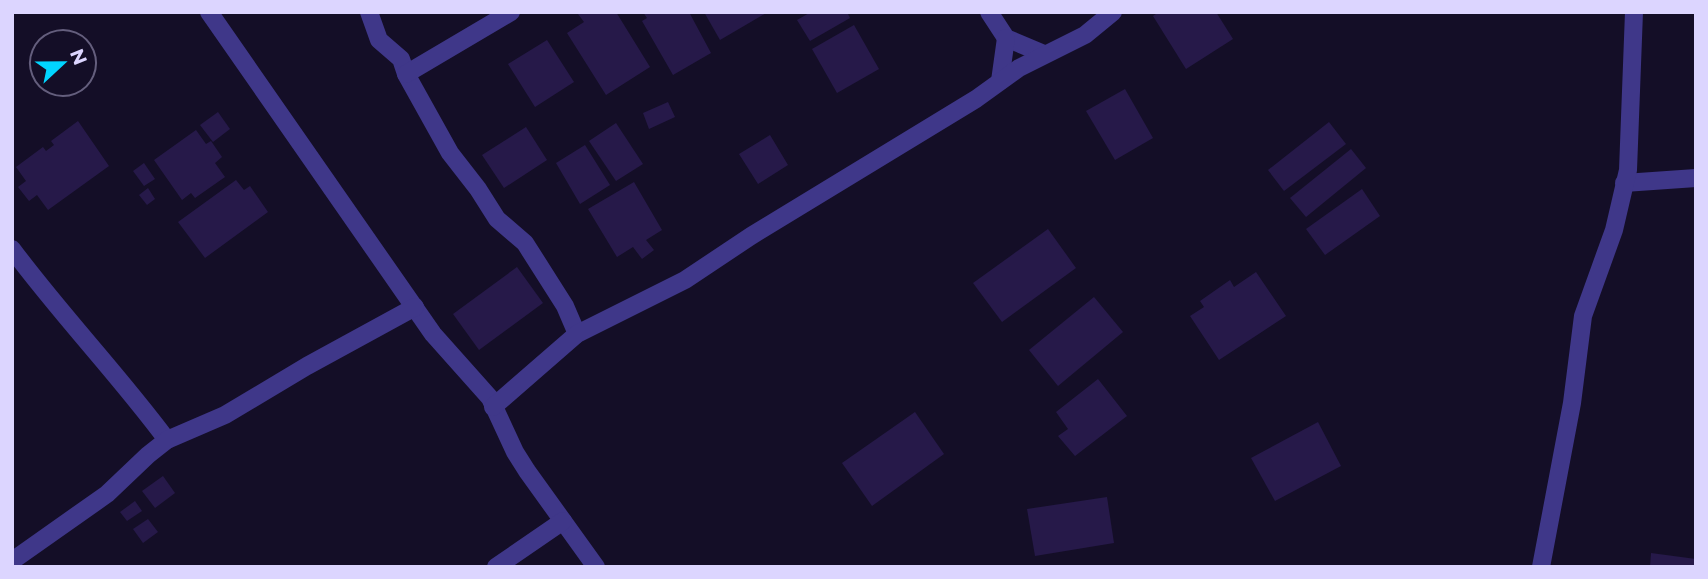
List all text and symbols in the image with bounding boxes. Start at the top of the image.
north arrow [28,28,98,98]
text: N [65,45,92,68]

